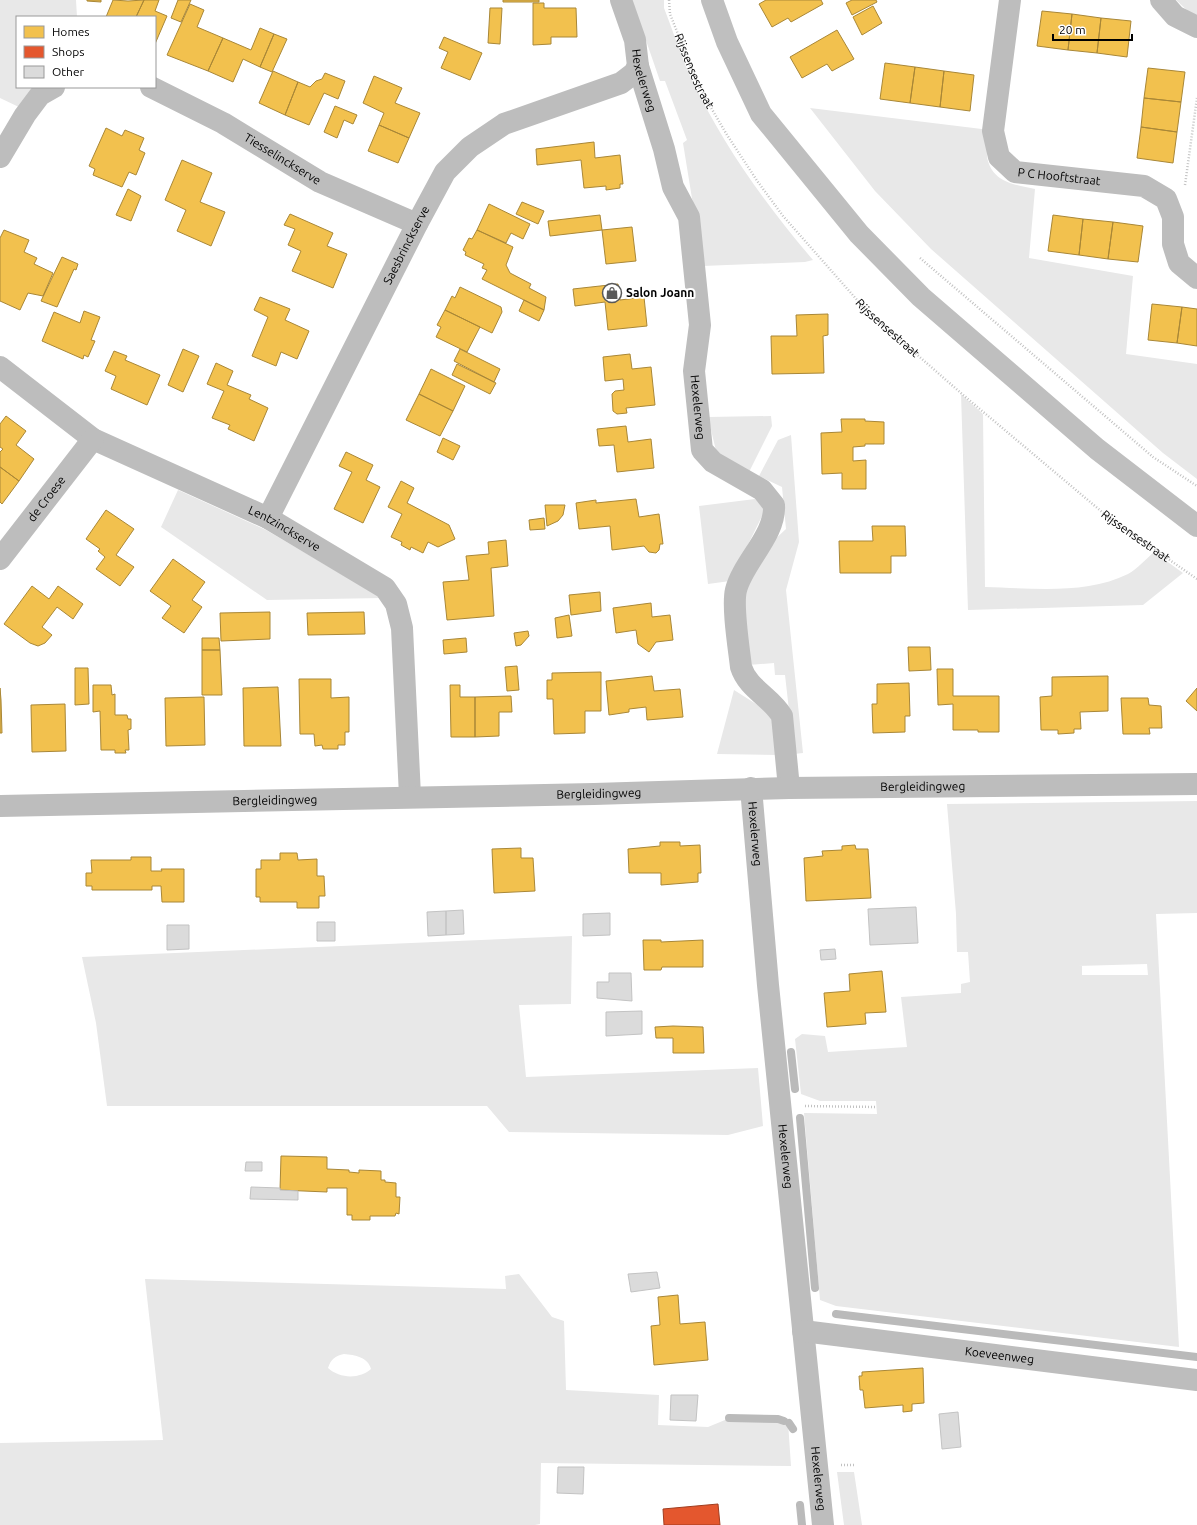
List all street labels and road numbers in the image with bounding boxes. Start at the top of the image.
street label: Rijssensestraat [672,32,717,111]
street label: Hexelerweg [630,48,659,114]
street label: Tiesselinckserve [242,130,323,187]
street label: P C Hooftstraat [1017,165,1101,187]
street label: Saesbrinckserve [381,203,432,286]
street label: Rijssensestraat [853,296,922,360]
street label: Hexelerweg [688,374,708,440]
street label: de Croese [25,473,68,524]
street label: Lentzinckserve [247,503,323,554]
street label: Rijssensestraat [1099,507,1173,564]
street label: Bergleidingweg [880,779,965,793]
street label: Bergleidingweg [556,786,642,801]
street label: Bergleidingweg [232,793,318,807]
street label: Hexelerweg [746,801,765,867]
street label: Hexelerweg [776,1123,796,1189]
street label: Koeveenweg [964,1344,1035,1366]
street label: Hexelerweg [809,1446,829,1512]

